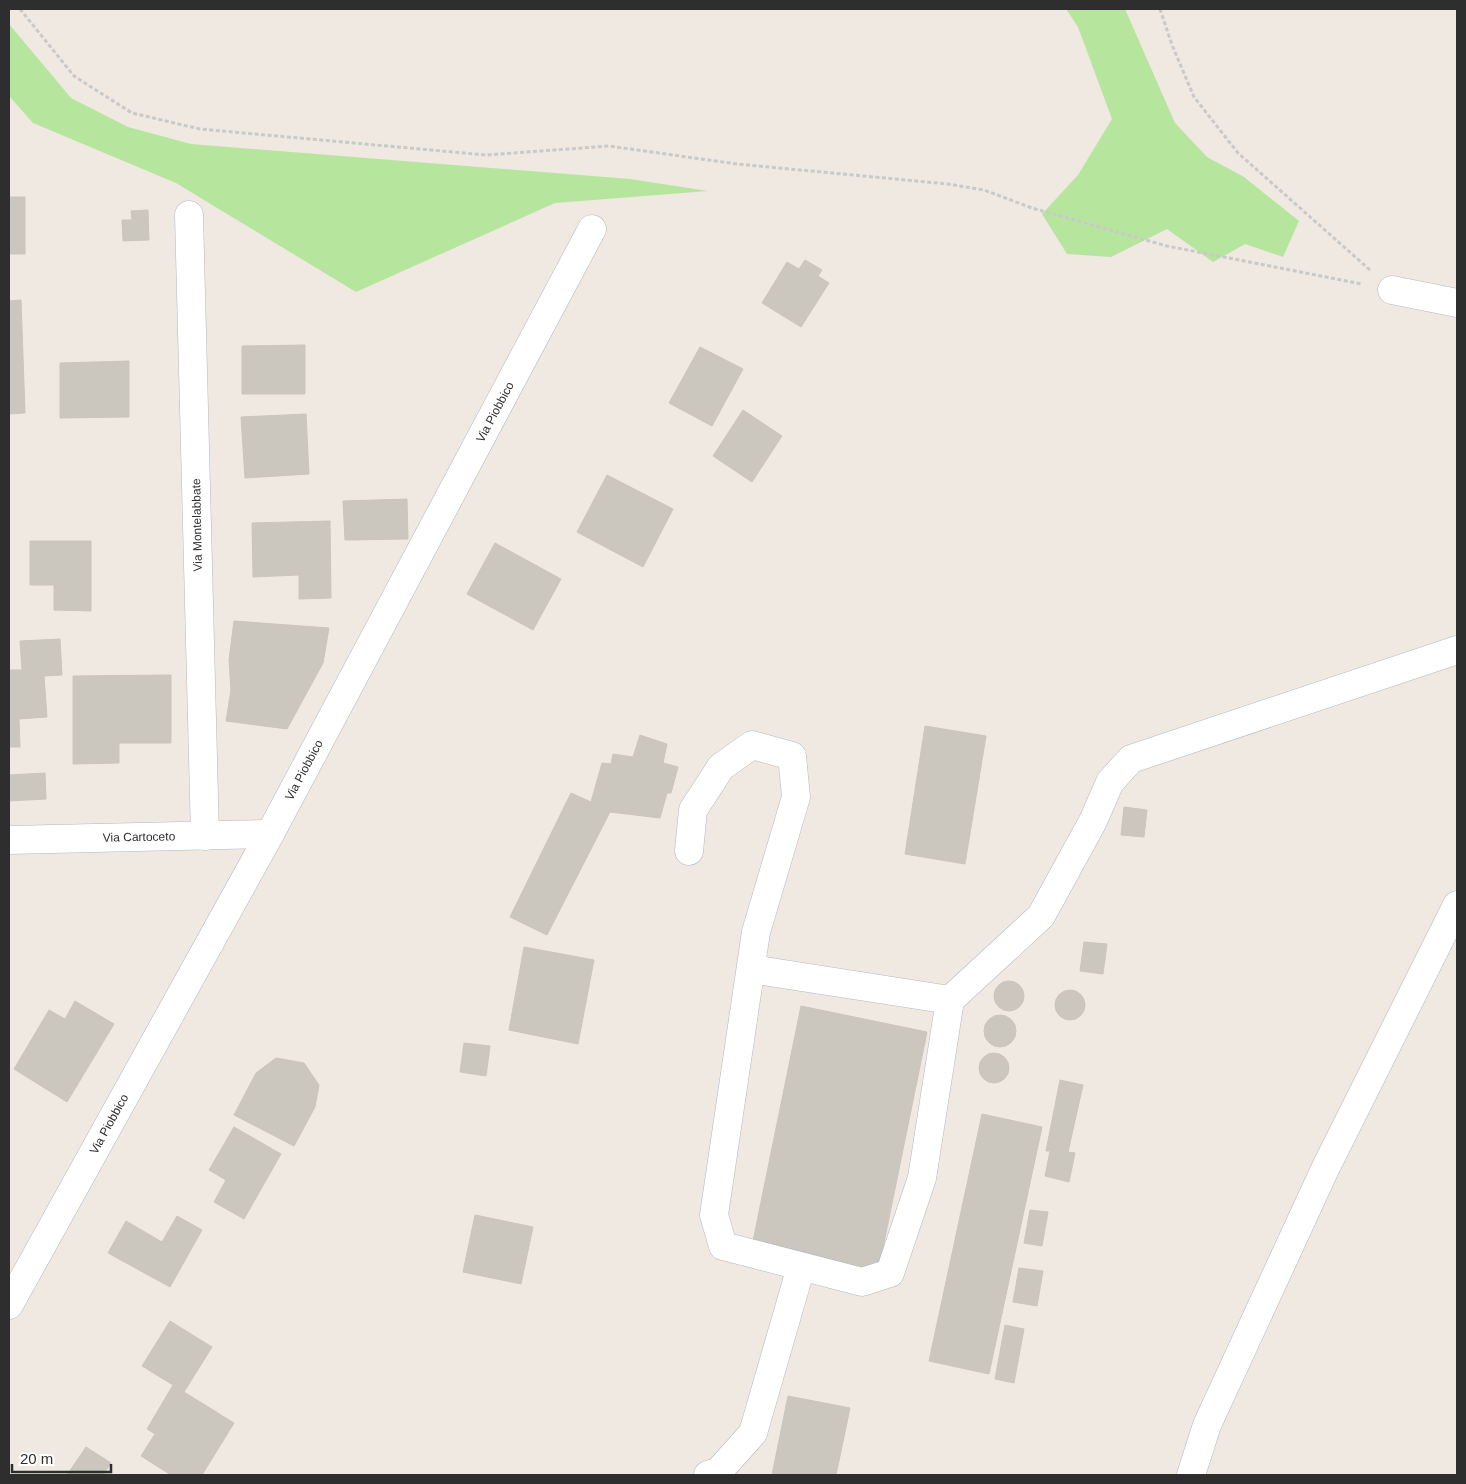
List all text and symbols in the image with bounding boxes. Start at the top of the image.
street label: Via Piobbico [473,379,517,445]
street label: Via Montelabbate [189,478,205,572]
street label: Via Piobbico [282,737,326,803]
street label: Via Cartoceto [103,829,176,845]
street label: Via Piobbico [87,1091,131,1156]
scale bar [12,1442,111,1474]
text: 20 m [20,1450,53,1467]

